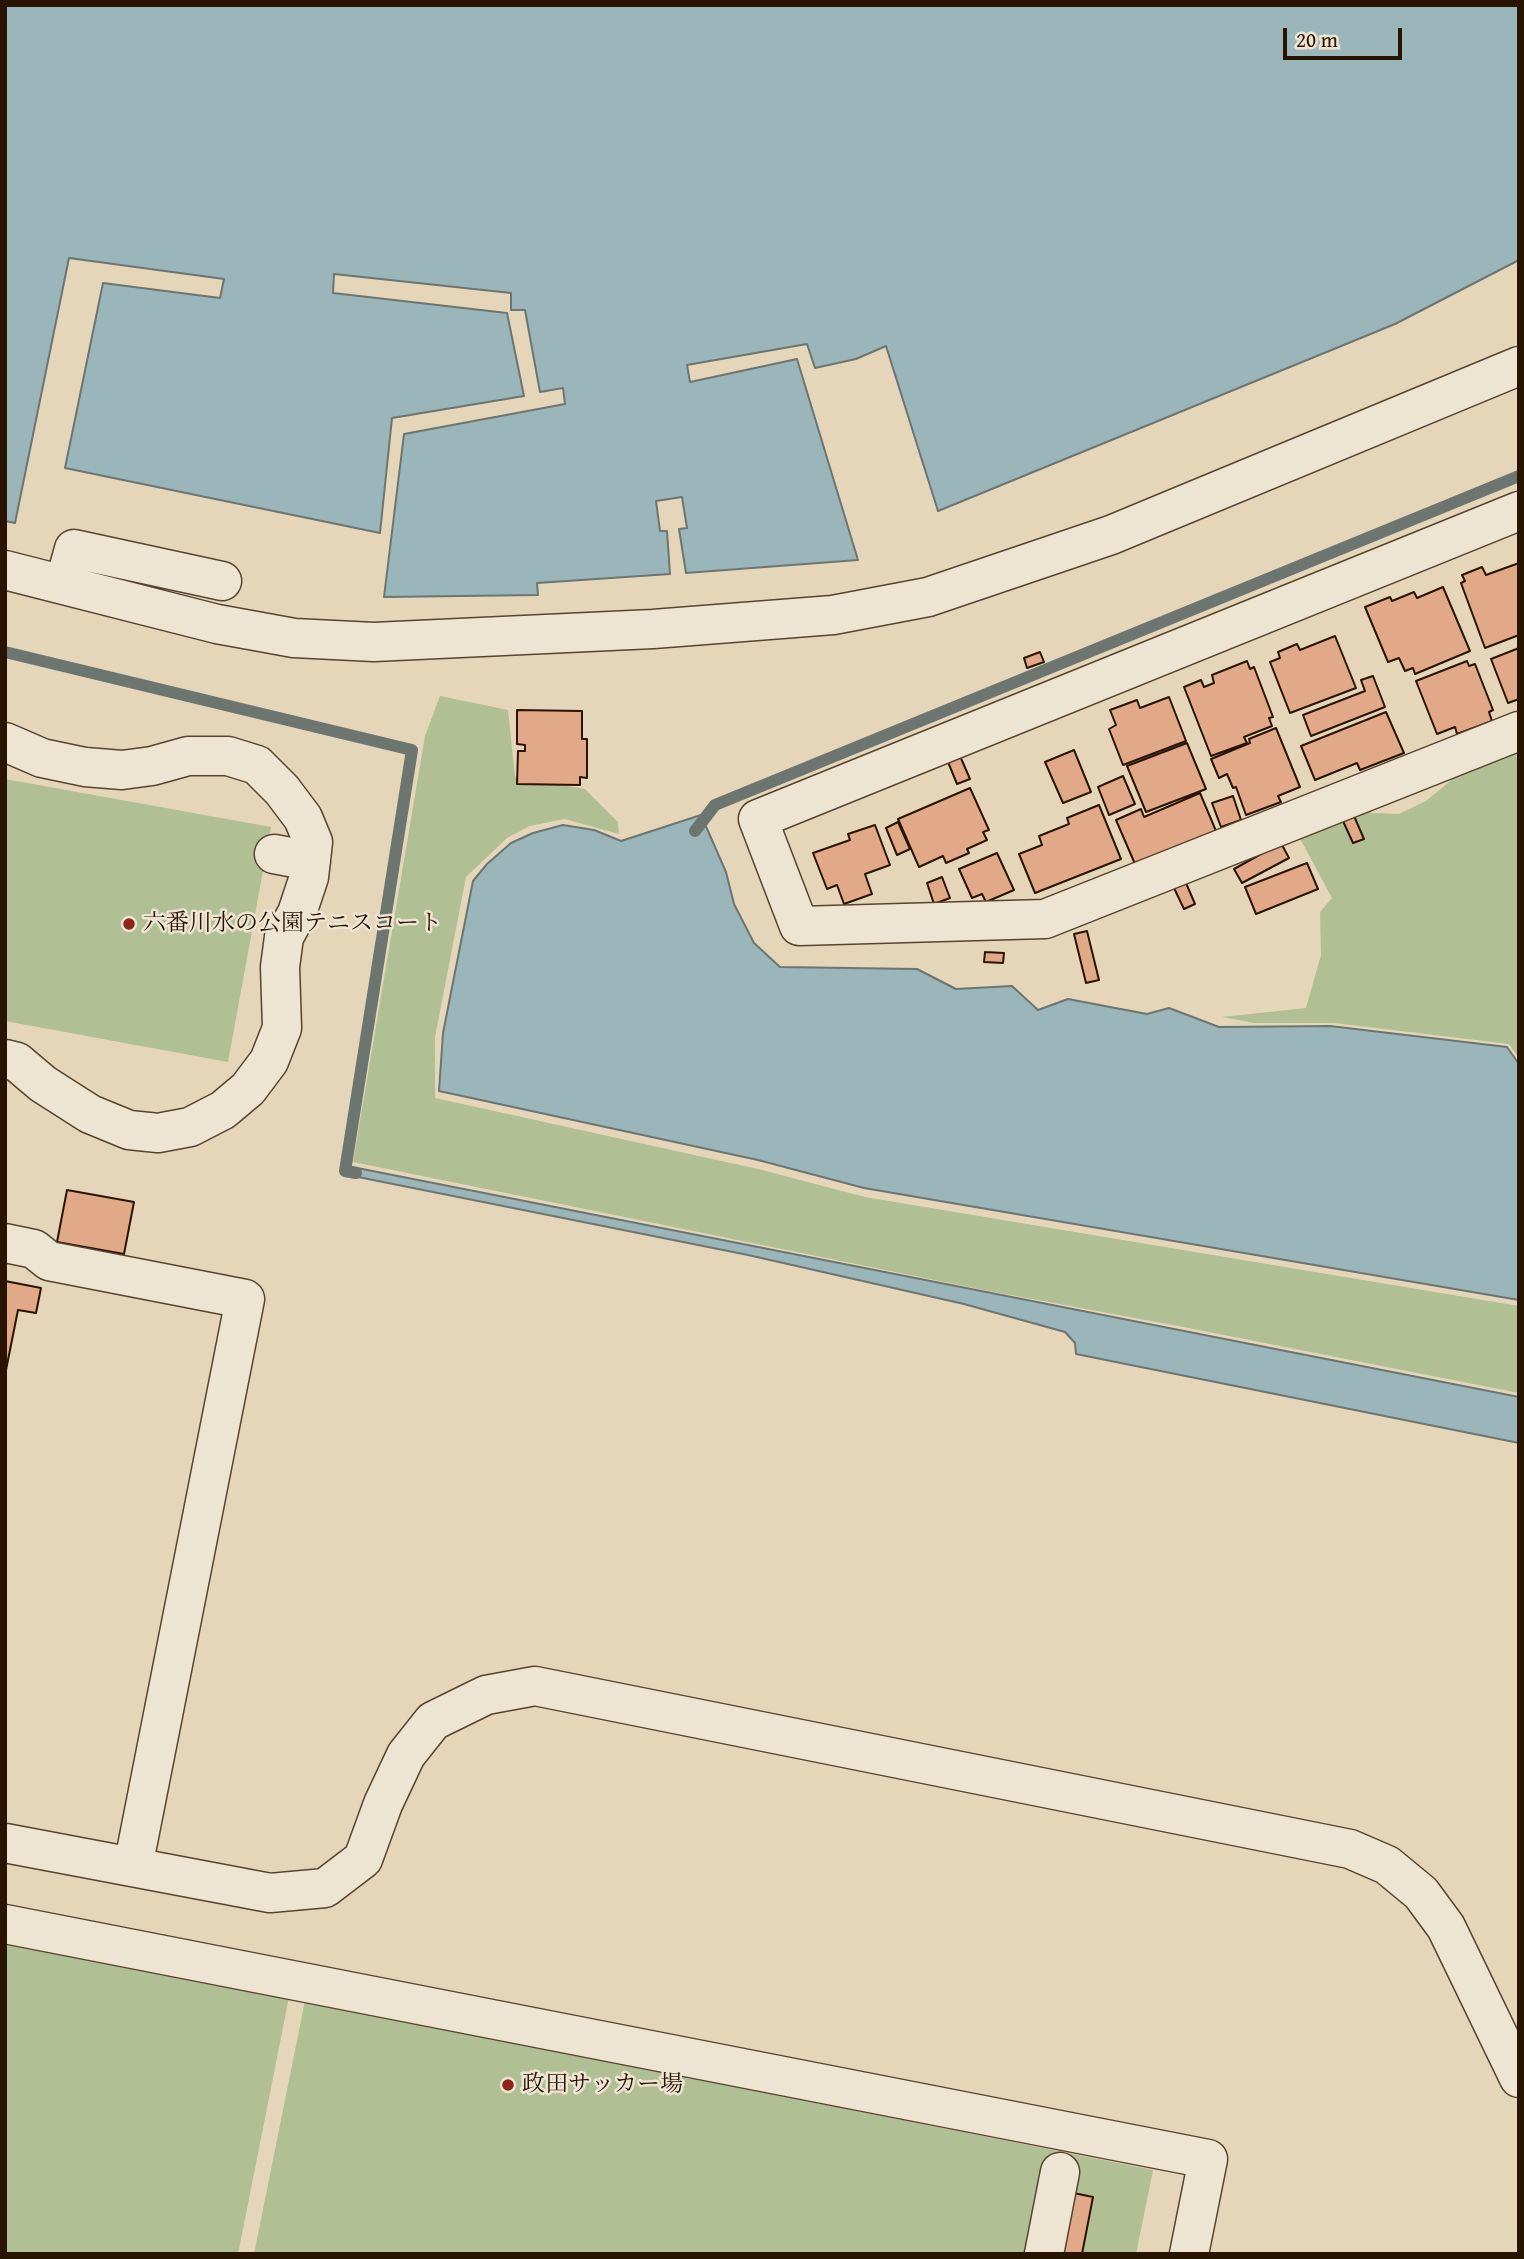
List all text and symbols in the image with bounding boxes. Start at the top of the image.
scale bar [1286,14,1405,58]
text: 20 m [1296,24,1338,55]
place label: 六番川水の公園テニスコート [143,910,442,938]
marker: 六番川水の公園テニスコート [121,916,137,932]
place label: 政田サッカー場 [522,2071,683,2099]
marker: 政田サッカー場 [500,2077,516,2093]

